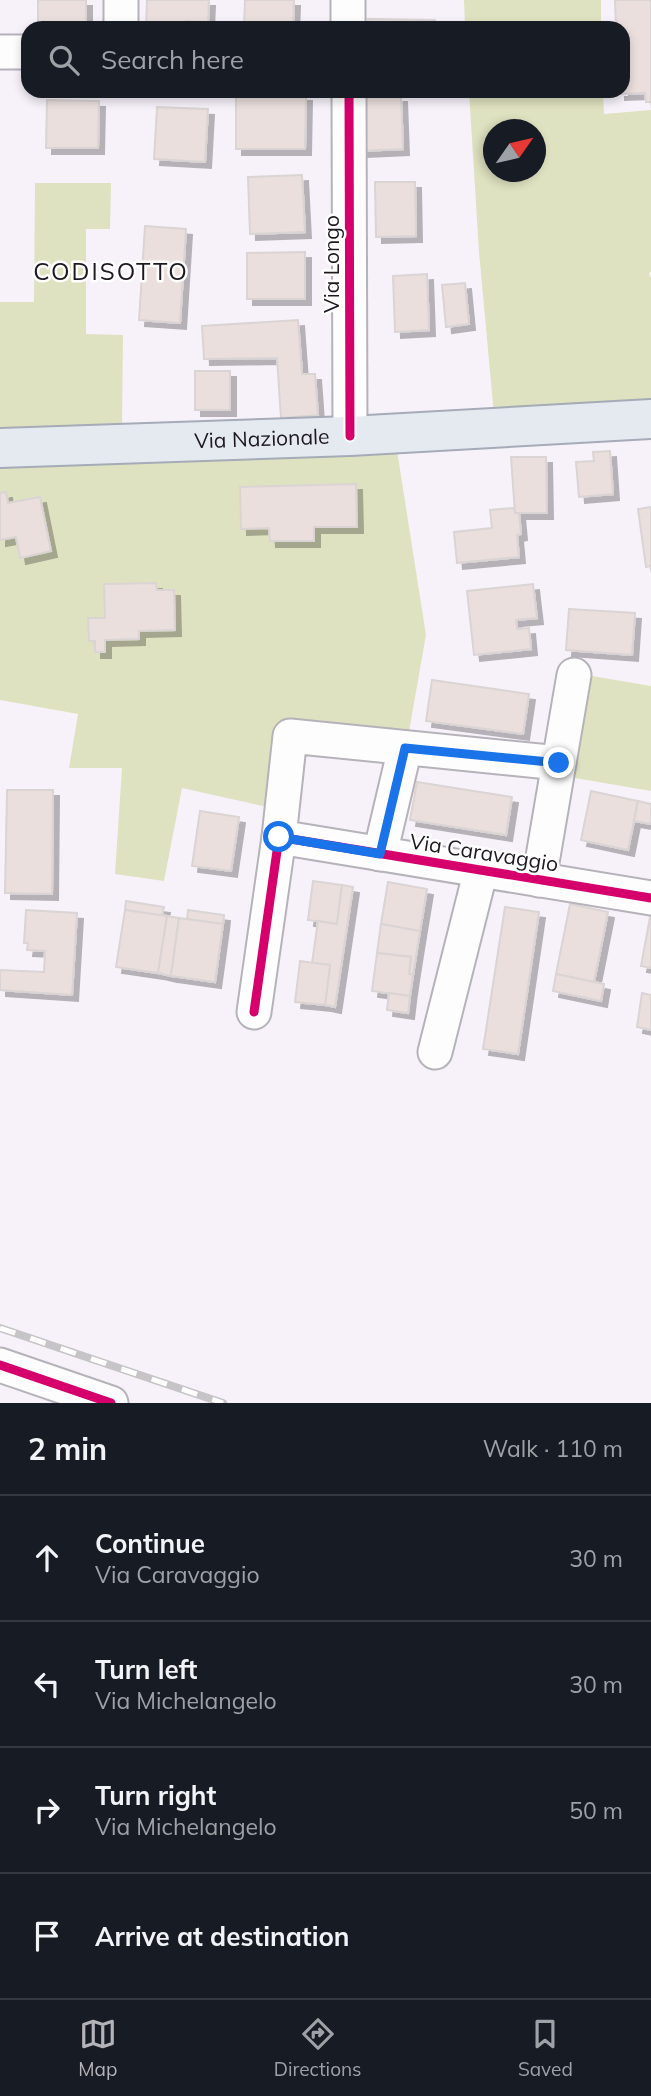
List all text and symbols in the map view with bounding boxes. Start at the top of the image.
search box [21,21,630,98]
icon: search [45,41,83,79]
text: Search here [101,43,244,76]
north arrow [483,119,546,182]
street label: Via Longo [318,215,344,313]
district label: CODISOTTO [33,256,189,286]
street label: Via Nazionale [194,423,330,453]
route end [543,747,574,778]
route start [263,821,294,852]
street label: Via Caravaggio [408,827,560,877]
text: 2 min [28,1430,107,1468]
text: Walk · 110 m [483,1434,623,1463]
text: Continue [95,1527,205,1560]
icon: ahead [28,1539,66,1577]
text: 30 m [569,1544,623,1573]
text: Via Caravaggio [95,1560,260,1589]
text: Turn left [95,1653,197,1686]
icon: left [28,1665,66,1703]
text: 30 m [569,1670,623,1699]
text: Via Michelangelo [95,1686,277,1715]
text: Turn right [95,1779,216,1812]
icon: right [28,1791,66,1829]
text: 50 m [569,1796,623,1825]
text: Via Michelangelo [95,1812,277,1841]
icon: arrive [28,1917,66,1955]
text: Arrive at destination [95,1920,350,1953]
tab: Map [78,2015,117,2081]
tab: Directions [274,2015,362,2081]
tab: Saved [518,2015,573,2081]

